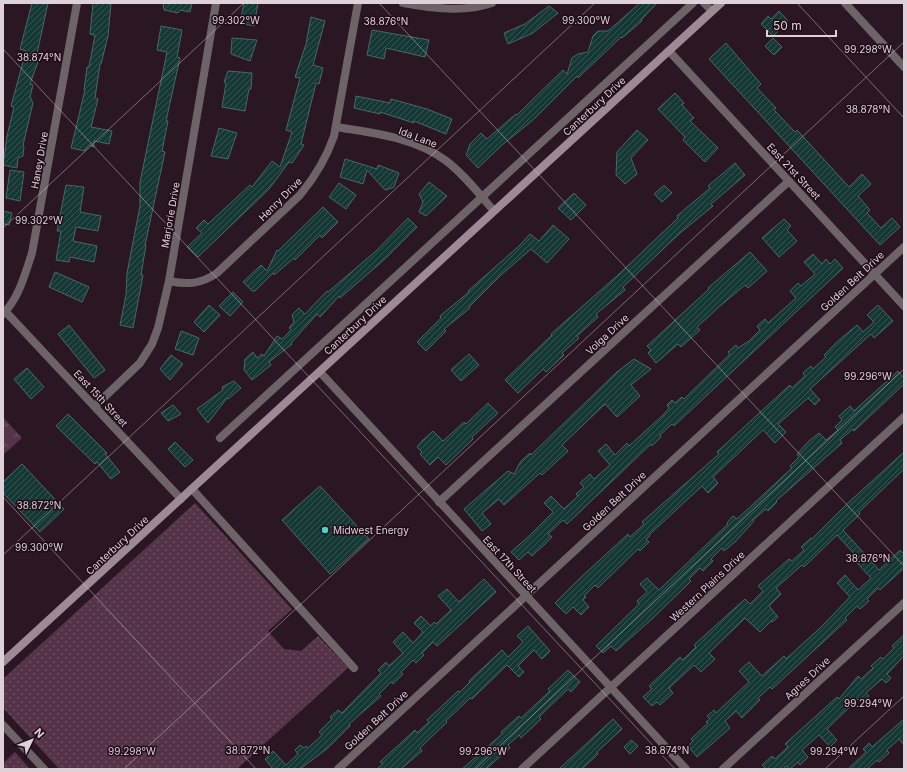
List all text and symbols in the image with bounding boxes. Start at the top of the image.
scale bar [767,12,836,38]
text: 99.302°W [212,14,260,26]
text: 99.300°W [562,14,610,26]
text: 38.876°N [364,15,408,27]
text: 50 m [773,18,802,33]
text: 99.298°W [844,43,892,55]
text: 38.874°N [17,51,61,63]
street label: Canterbury Drive [560,74,628,138]
text: 38.878°N [846,103,890,115]
street label: Ida Lane [397,124,439,150]
street label: Haney Drive [28,130,50,190]
street label: East 21st Street [765,140,824,202]
street label: Henry Drive [256,175,304,223]
street label: Marjorie Drive [158,181,182,249]
text: 99.302°W [15,214,63,226]
street label: Golden Belt Drive [818,248,886,313]
street label: Canterbury Drive [321,293,389,357]
street label: Volga Drive [583,311,631,357]
street label: East 15th Street [72,367,131,429]
text: 99.296°W [844,370,892,382]
street label: Golden Belt Drive [580,468,648,533]
text: 38.872°N [17,499,61,511]
street label: Canterbury Drive [83,513,151,577]
place label: Midwest Energy [333,524,409,536]
marker: Midwest Energy [320,525,330,535]
street label: East 17th Street [481,533,540,595]
text: 99.300°W [15,541,63,553]
street label: Western Plains Drive [667,548,747,624]
text: 38.876°N [846,552,890,564]
street label: Agnes Drive [782,654,832,702]
street label: Golden Belt Drive [342,687,410,752]
text: 99.294°W [844,697,892,709]
north arrow [12,720,52,760]
text: N [31,725,47,741]
text: 38.872°N [226,744,270,756]
text: 38.874°N [645,744,689,756]
text: 99.298°W [108,745,156,757]
text: 99.296°W [459,745,507,757]
text: 99.294°W [810,745,858,757]

